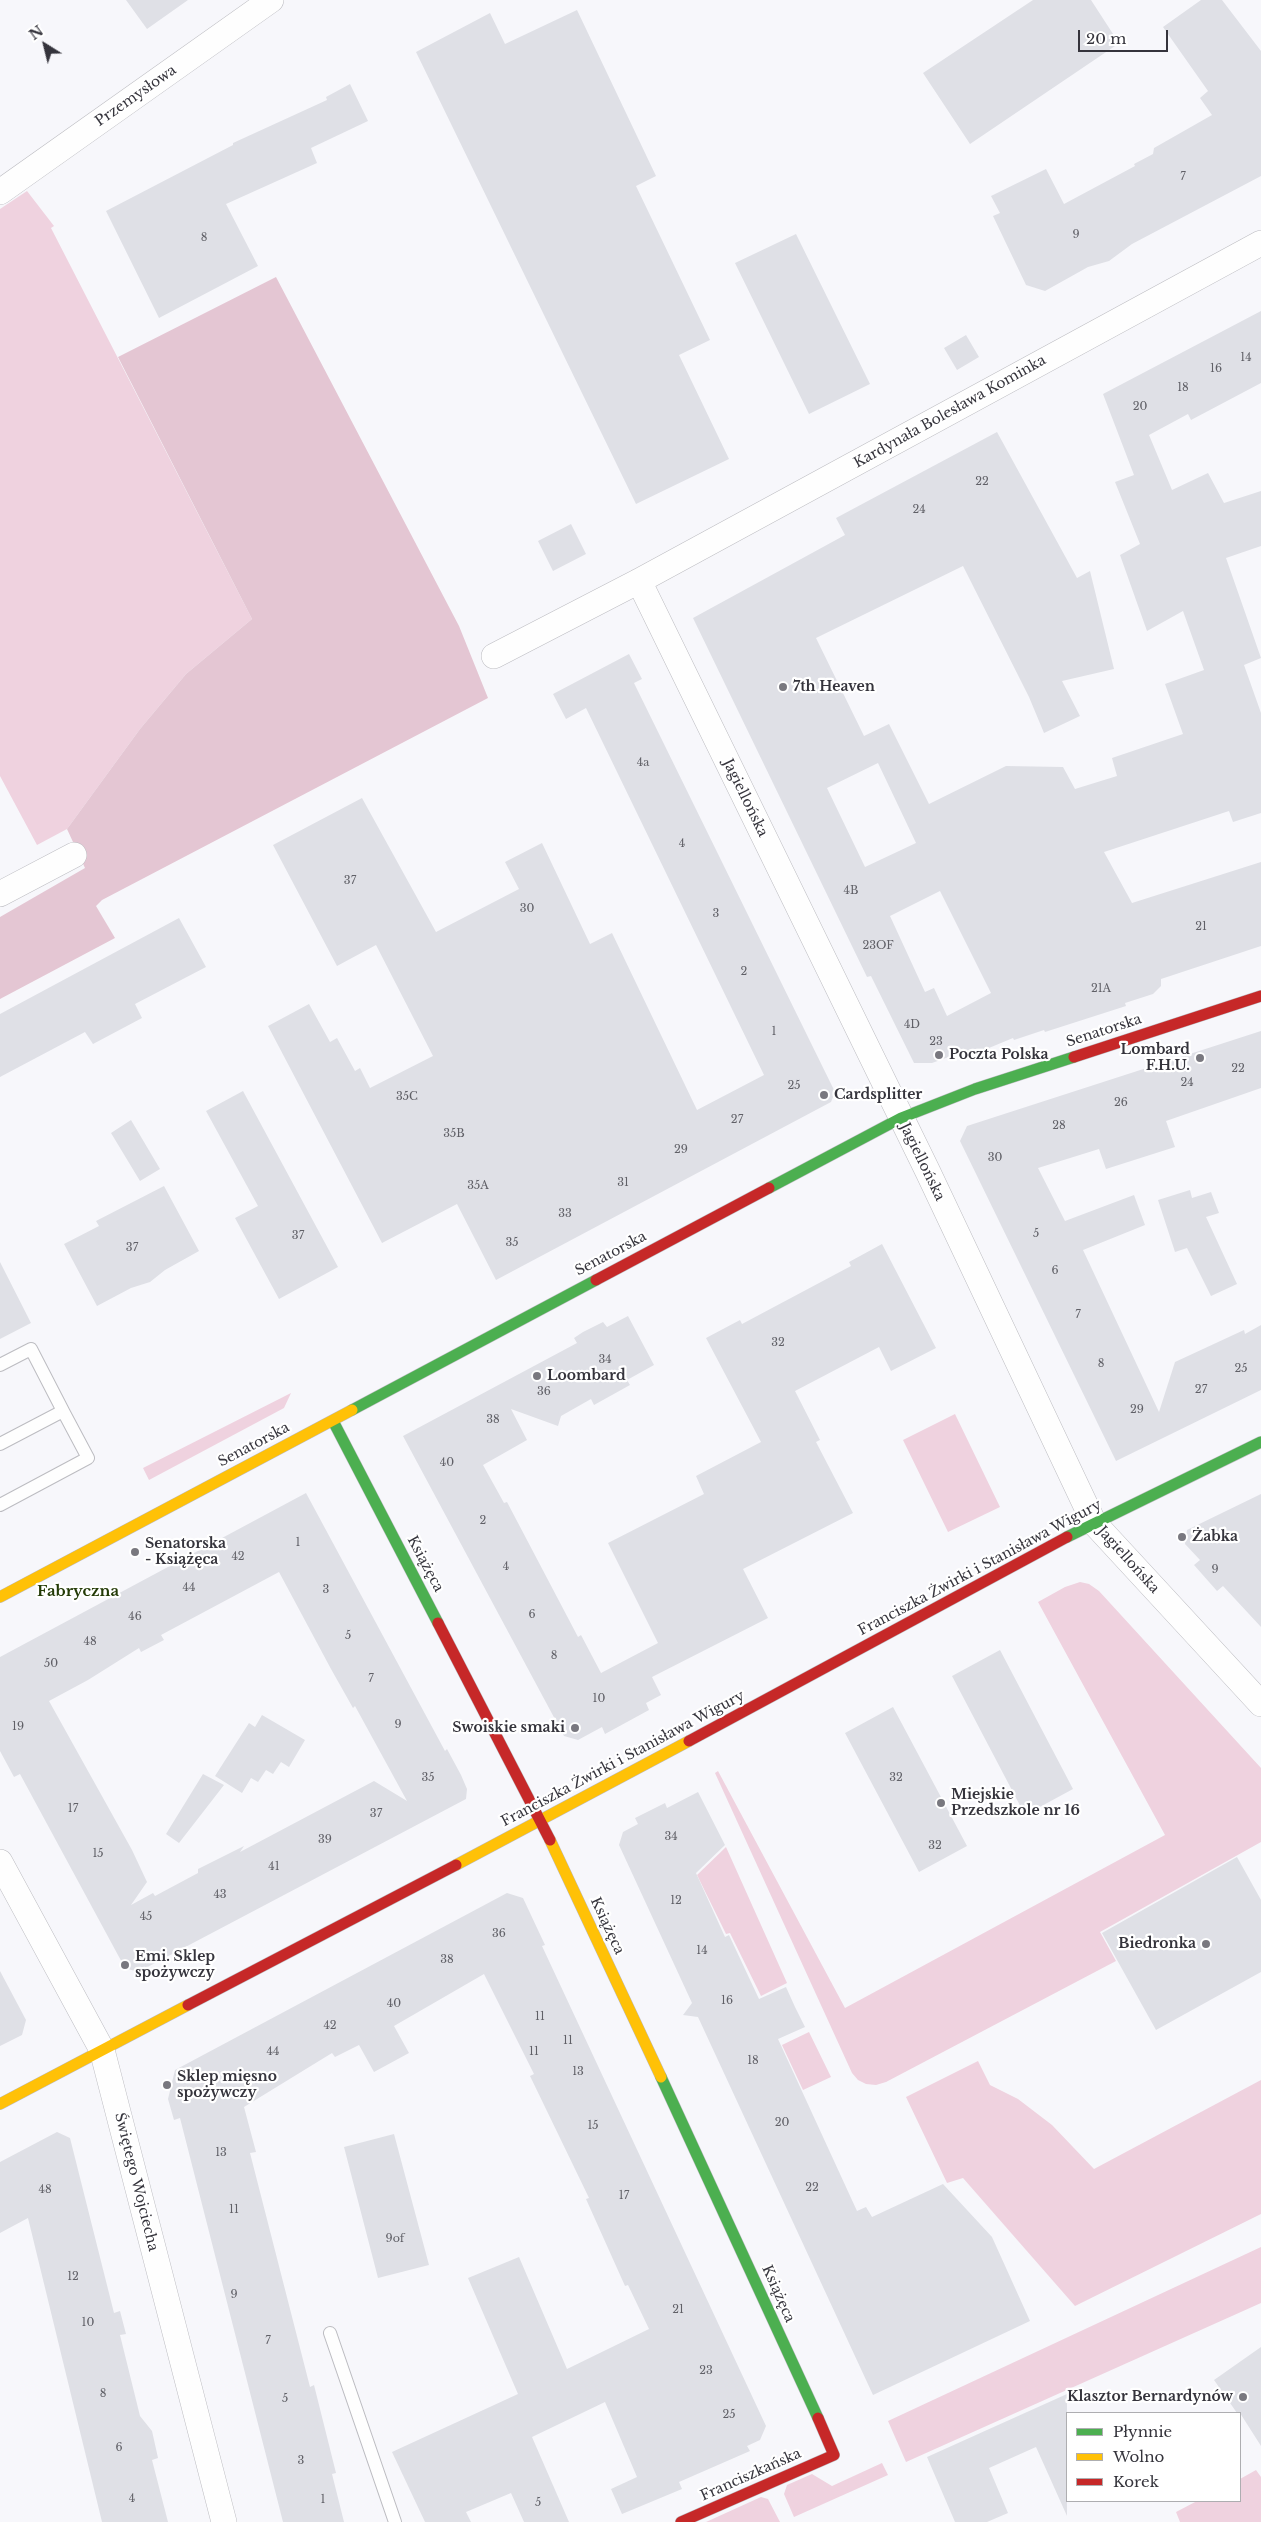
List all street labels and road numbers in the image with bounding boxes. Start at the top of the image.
street label: Przemysłowa [92,62,180,130]
street label: Kardynała Bolesława Kominka [851,352,1049,472]
street label: Jagiellońska [719,756,771,840]
street label: Senatorska [1064,1011,1144,1051]
street label: Jagiellońska [896,1120,948,1204]
street label: Senatorska [572,1228,650,1280]
street label: Senatorska [215,1419,293,1471]
street label: Franciszka Żwirki i Stanisława Wigury [856,1497,1104,1639]
street label: Jagiellońska [1093,1523,1163,1597]
street label: Książęca [403,1533,447,1595]
street label: Franciszka Żwirki i Stanisława Wigury [499,1688,747,1830]
street label: Książęca [587,1895,627,1957]
street label: Świętego Wojciecha [111,2111,161,2253]
street label: Książęca [758,2263,798,2325]
street label: Franciszkańska [698,2445,804,2505]

